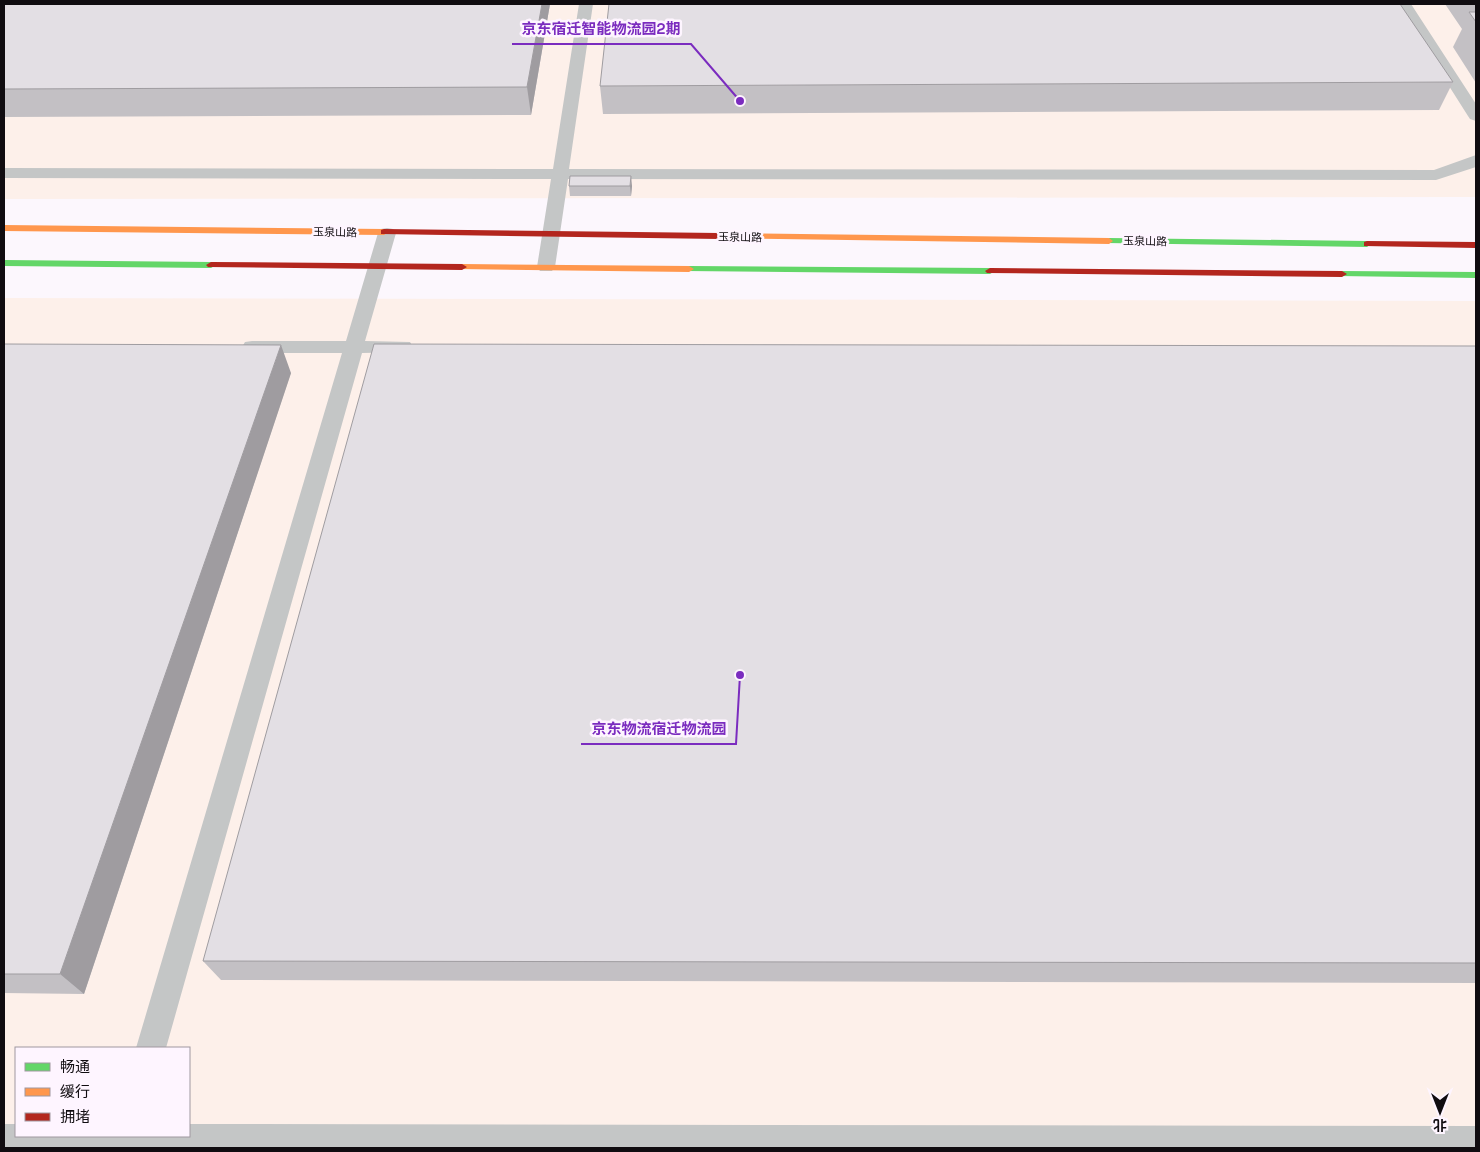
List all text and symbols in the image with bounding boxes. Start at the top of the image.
callout: 京东宿迁智能物流园2期 [512,14,691,44]
text: 京东宿迁智能物流园2期 [522,19,680,38]
street label: 玉泉山路 [313,225,357,239]
street label: 玉泉山路 [718,230,762,244]
street label: 玉泉山路 [1123,234,1167,248]
callout: 京东物流宿迁物流园 [581,714,736,744]
text: 京东物流宿迁物流园 [591,719,727,738]
legend [15,1047,190,1137]
text: 畅通 [60,1057,90,1076]
text: 缓行 [60,1082,90,1101]
north arrow [1415,1087,1465,1137]
text: 拥堵 [60,1107,90,1126]
text: 北 [1433,1116,1447,1134]

